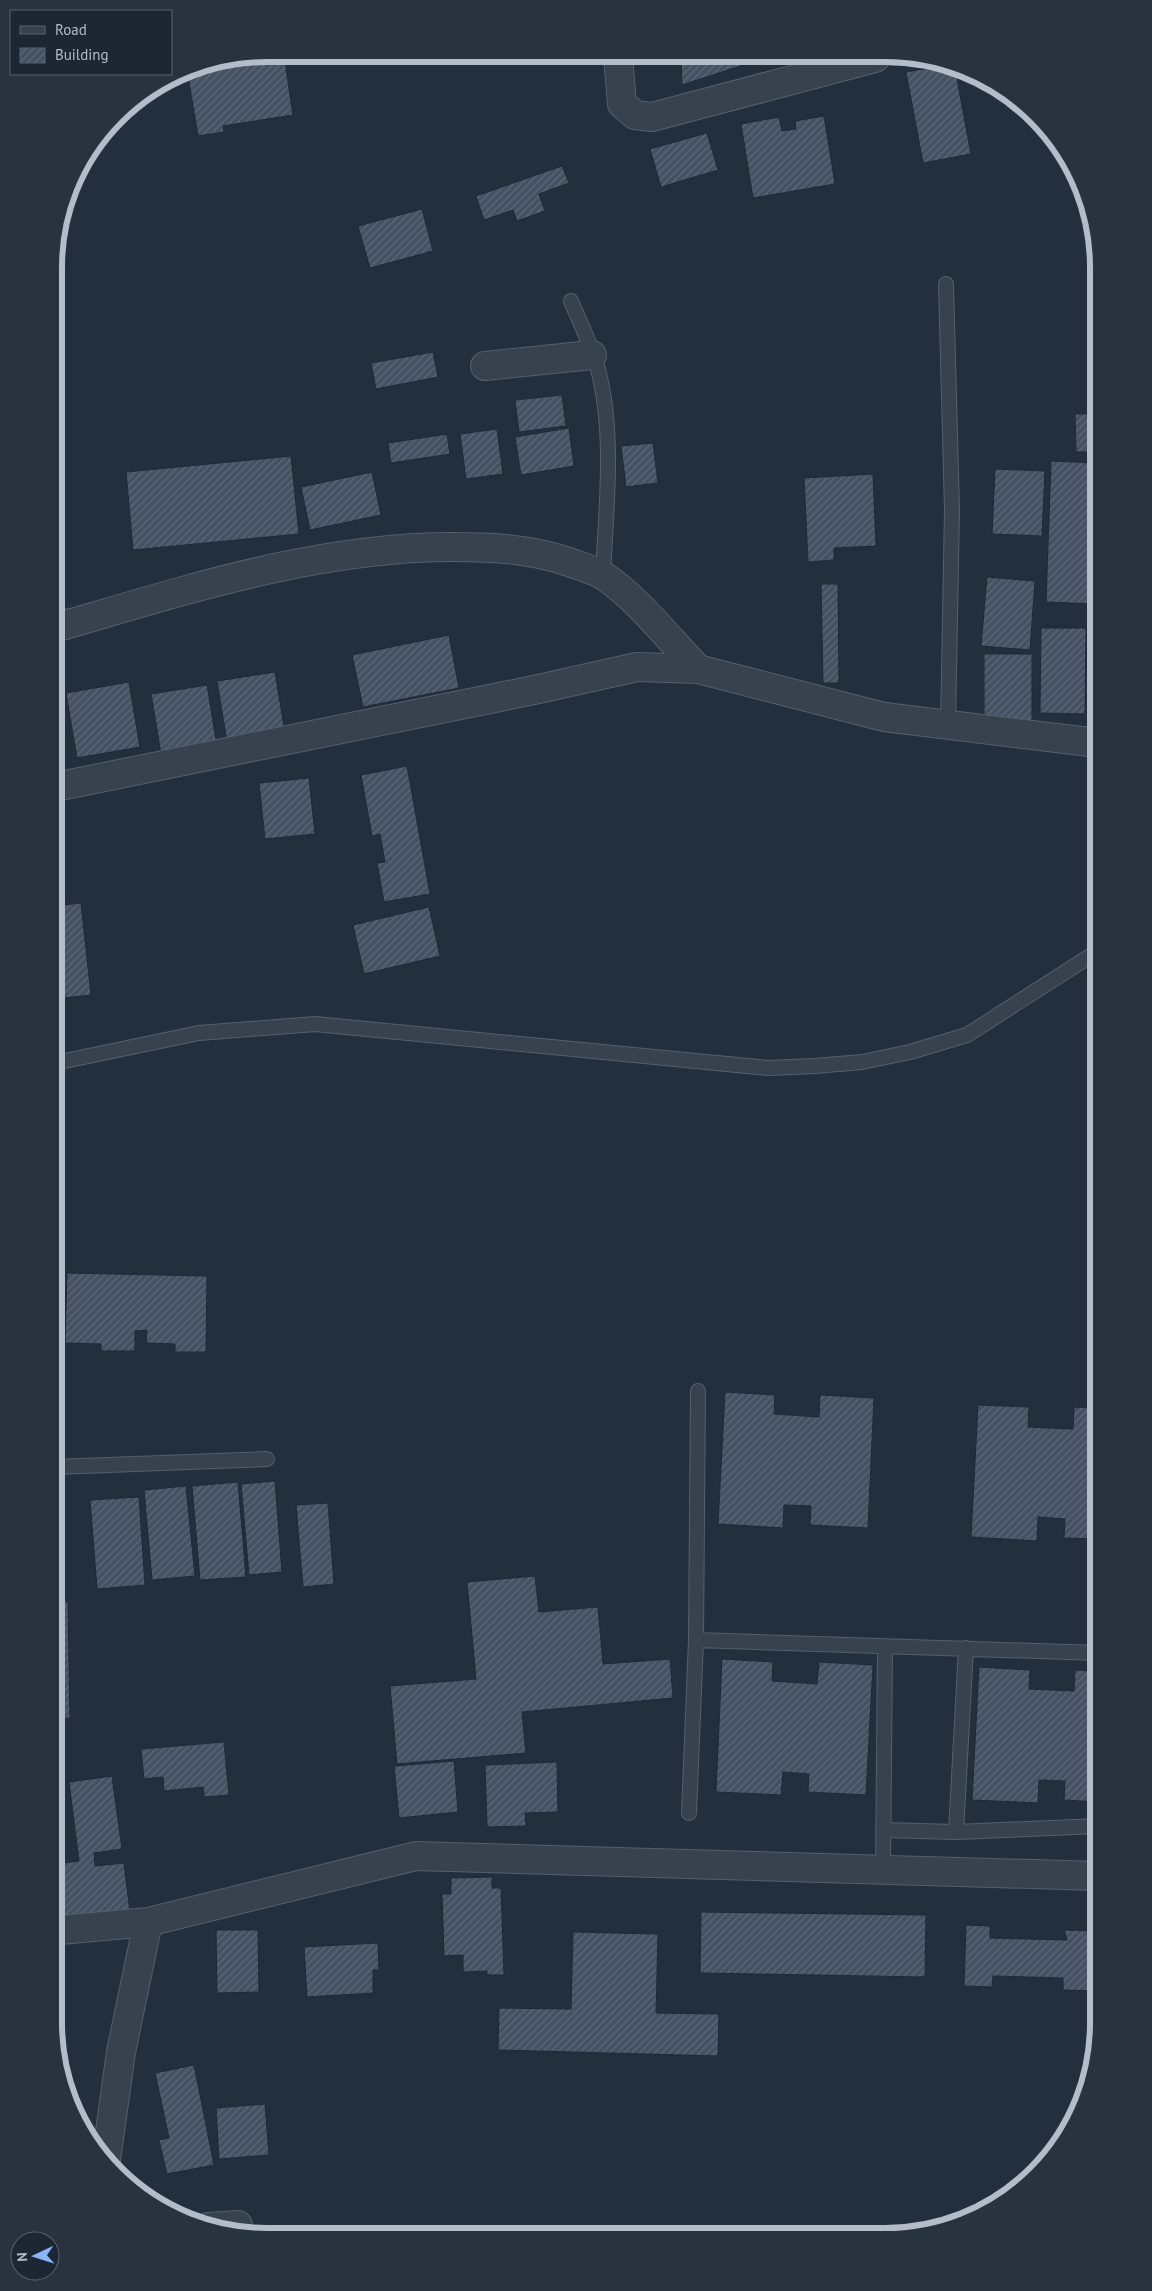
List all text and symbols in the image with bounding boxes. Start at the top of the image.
legend [10,10,172,75]
text: Road [55,20,87,39]
text: Building [55,45,109,64]
north arrow [10,2231,60,2281]
text: N [13,2252,31,2262]

